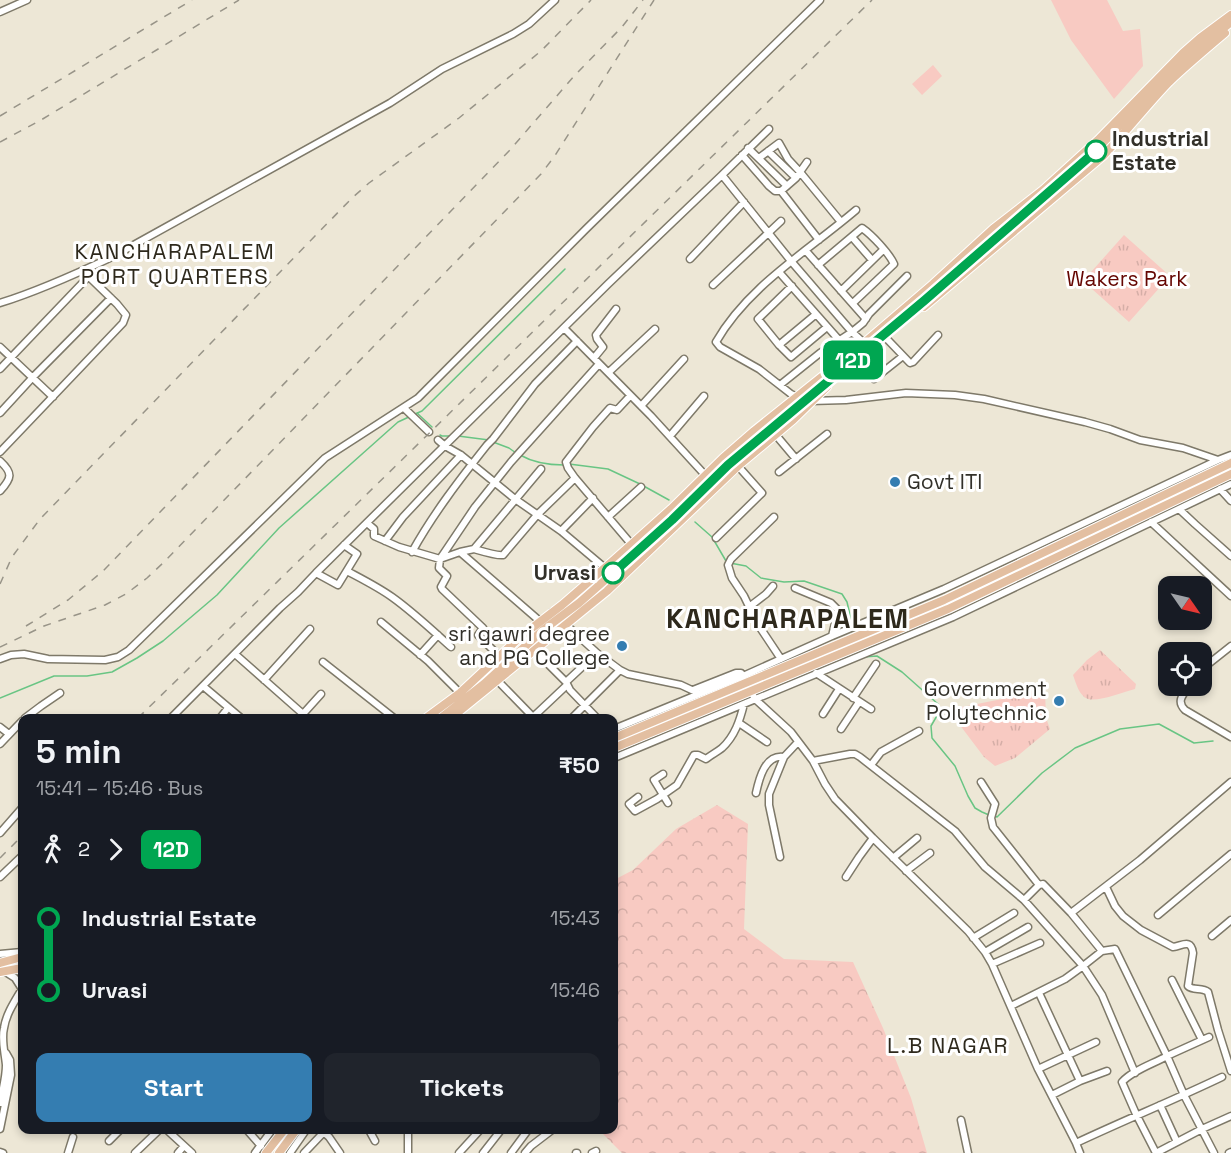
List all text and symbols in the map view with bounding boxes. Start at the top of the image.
place label: Industrial Estate [1112,125,1209,176]
marker: Industrial Estate [1085,140,1107,162]
district label: KANCHARAPALEM PORT QUARTERS [75,237,275,290]
park label: Wakers Park [1066,265,1188,292]
line badge: 12D [818,340,888,380]
text: 12D [835,347,871,374]
place label: Govt ITI [907,468,982,495]
marker: Govt ITI [888,475,902,489]
place label: Urvasi [534,559,596,586]
marker: Urvasi [602,562,624,584]
north arrow [1158,576,1212,630]
map controls [1158,576,1212,696]
district label: KANCHARAPALEM [666,601,910,636]
place label: sri gawri degree and PG College [448,620,610,671]
marker: sri gawri degree and PG College [615,639,629,653]
button: locate [1158,642,1212,696]
place label: Government Polytechnic [924,675,1047,726]
marker: Government Polytechnic [1052,694,1066,708]
text: 5 min [36,731,121,773]
text: ₹50 [559,751,600,779]
text: 15:41 – 15:46 · Bus [36,775,203,801]
icon: walk [36,833,69,866]
icon: forward [99,833,132,866]
text: 2 [78,836,90,862]
text: 12D [153,836,189,863]
text: Industrial Estate [82,904,257,932]
text: 15:43 [550,905,600,931]
text: Urvasi [82,976,147,1004]
text: 15:46 [550,977,600,1003]
district label: L.B NAGAR [887,1031,1009,1059]
button: Start [36,1053,312,1122]
button: Tickets [324,1053,600,1122]

